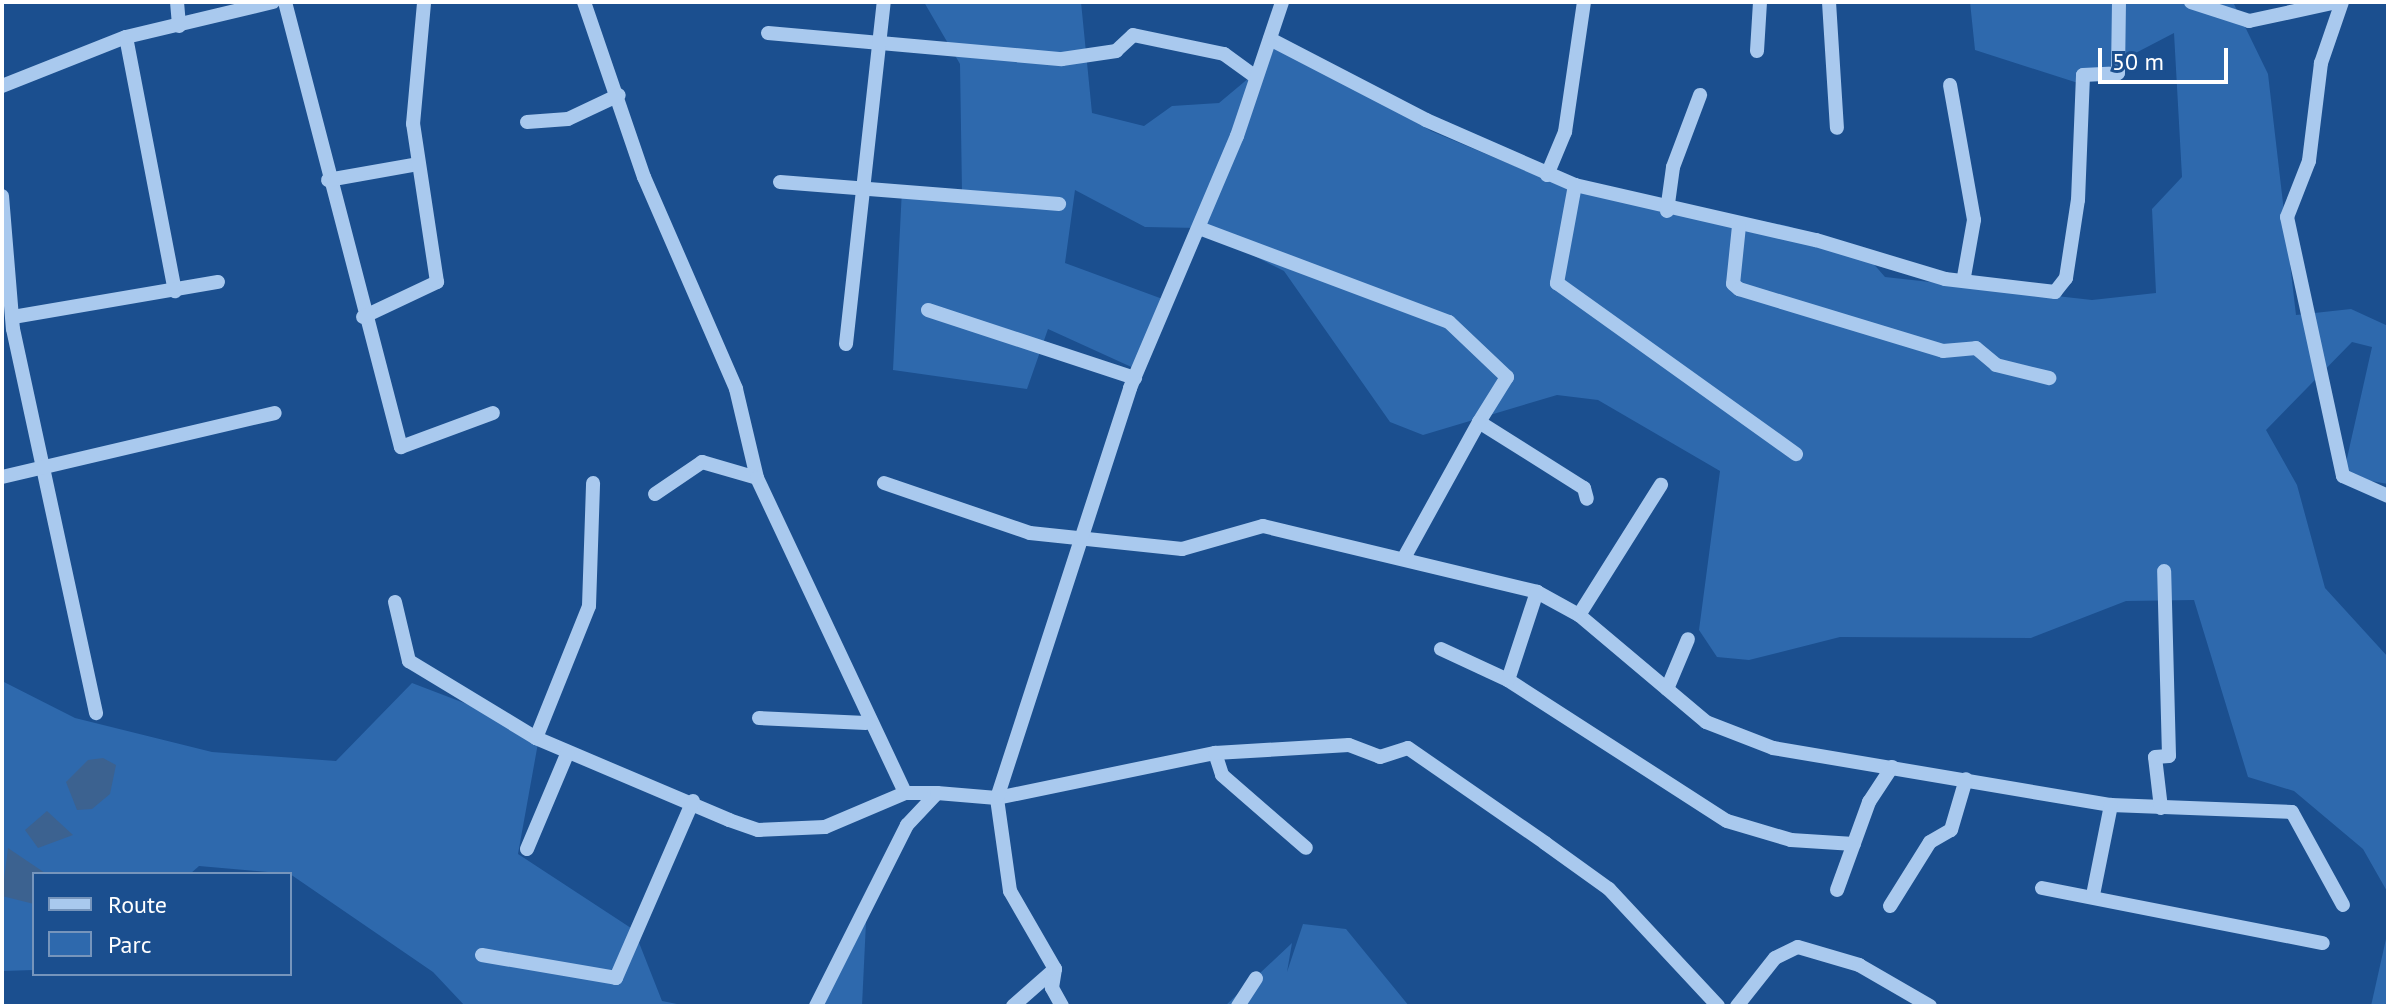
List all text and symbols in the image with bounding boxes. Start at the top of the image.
scale bar [2102,32,2232,82]
text: 50 m [2112,46,2164,77]
legend [32,872,292,976]
text: Route [108,889,167,920]
text: Parc [108,929,151,960]

